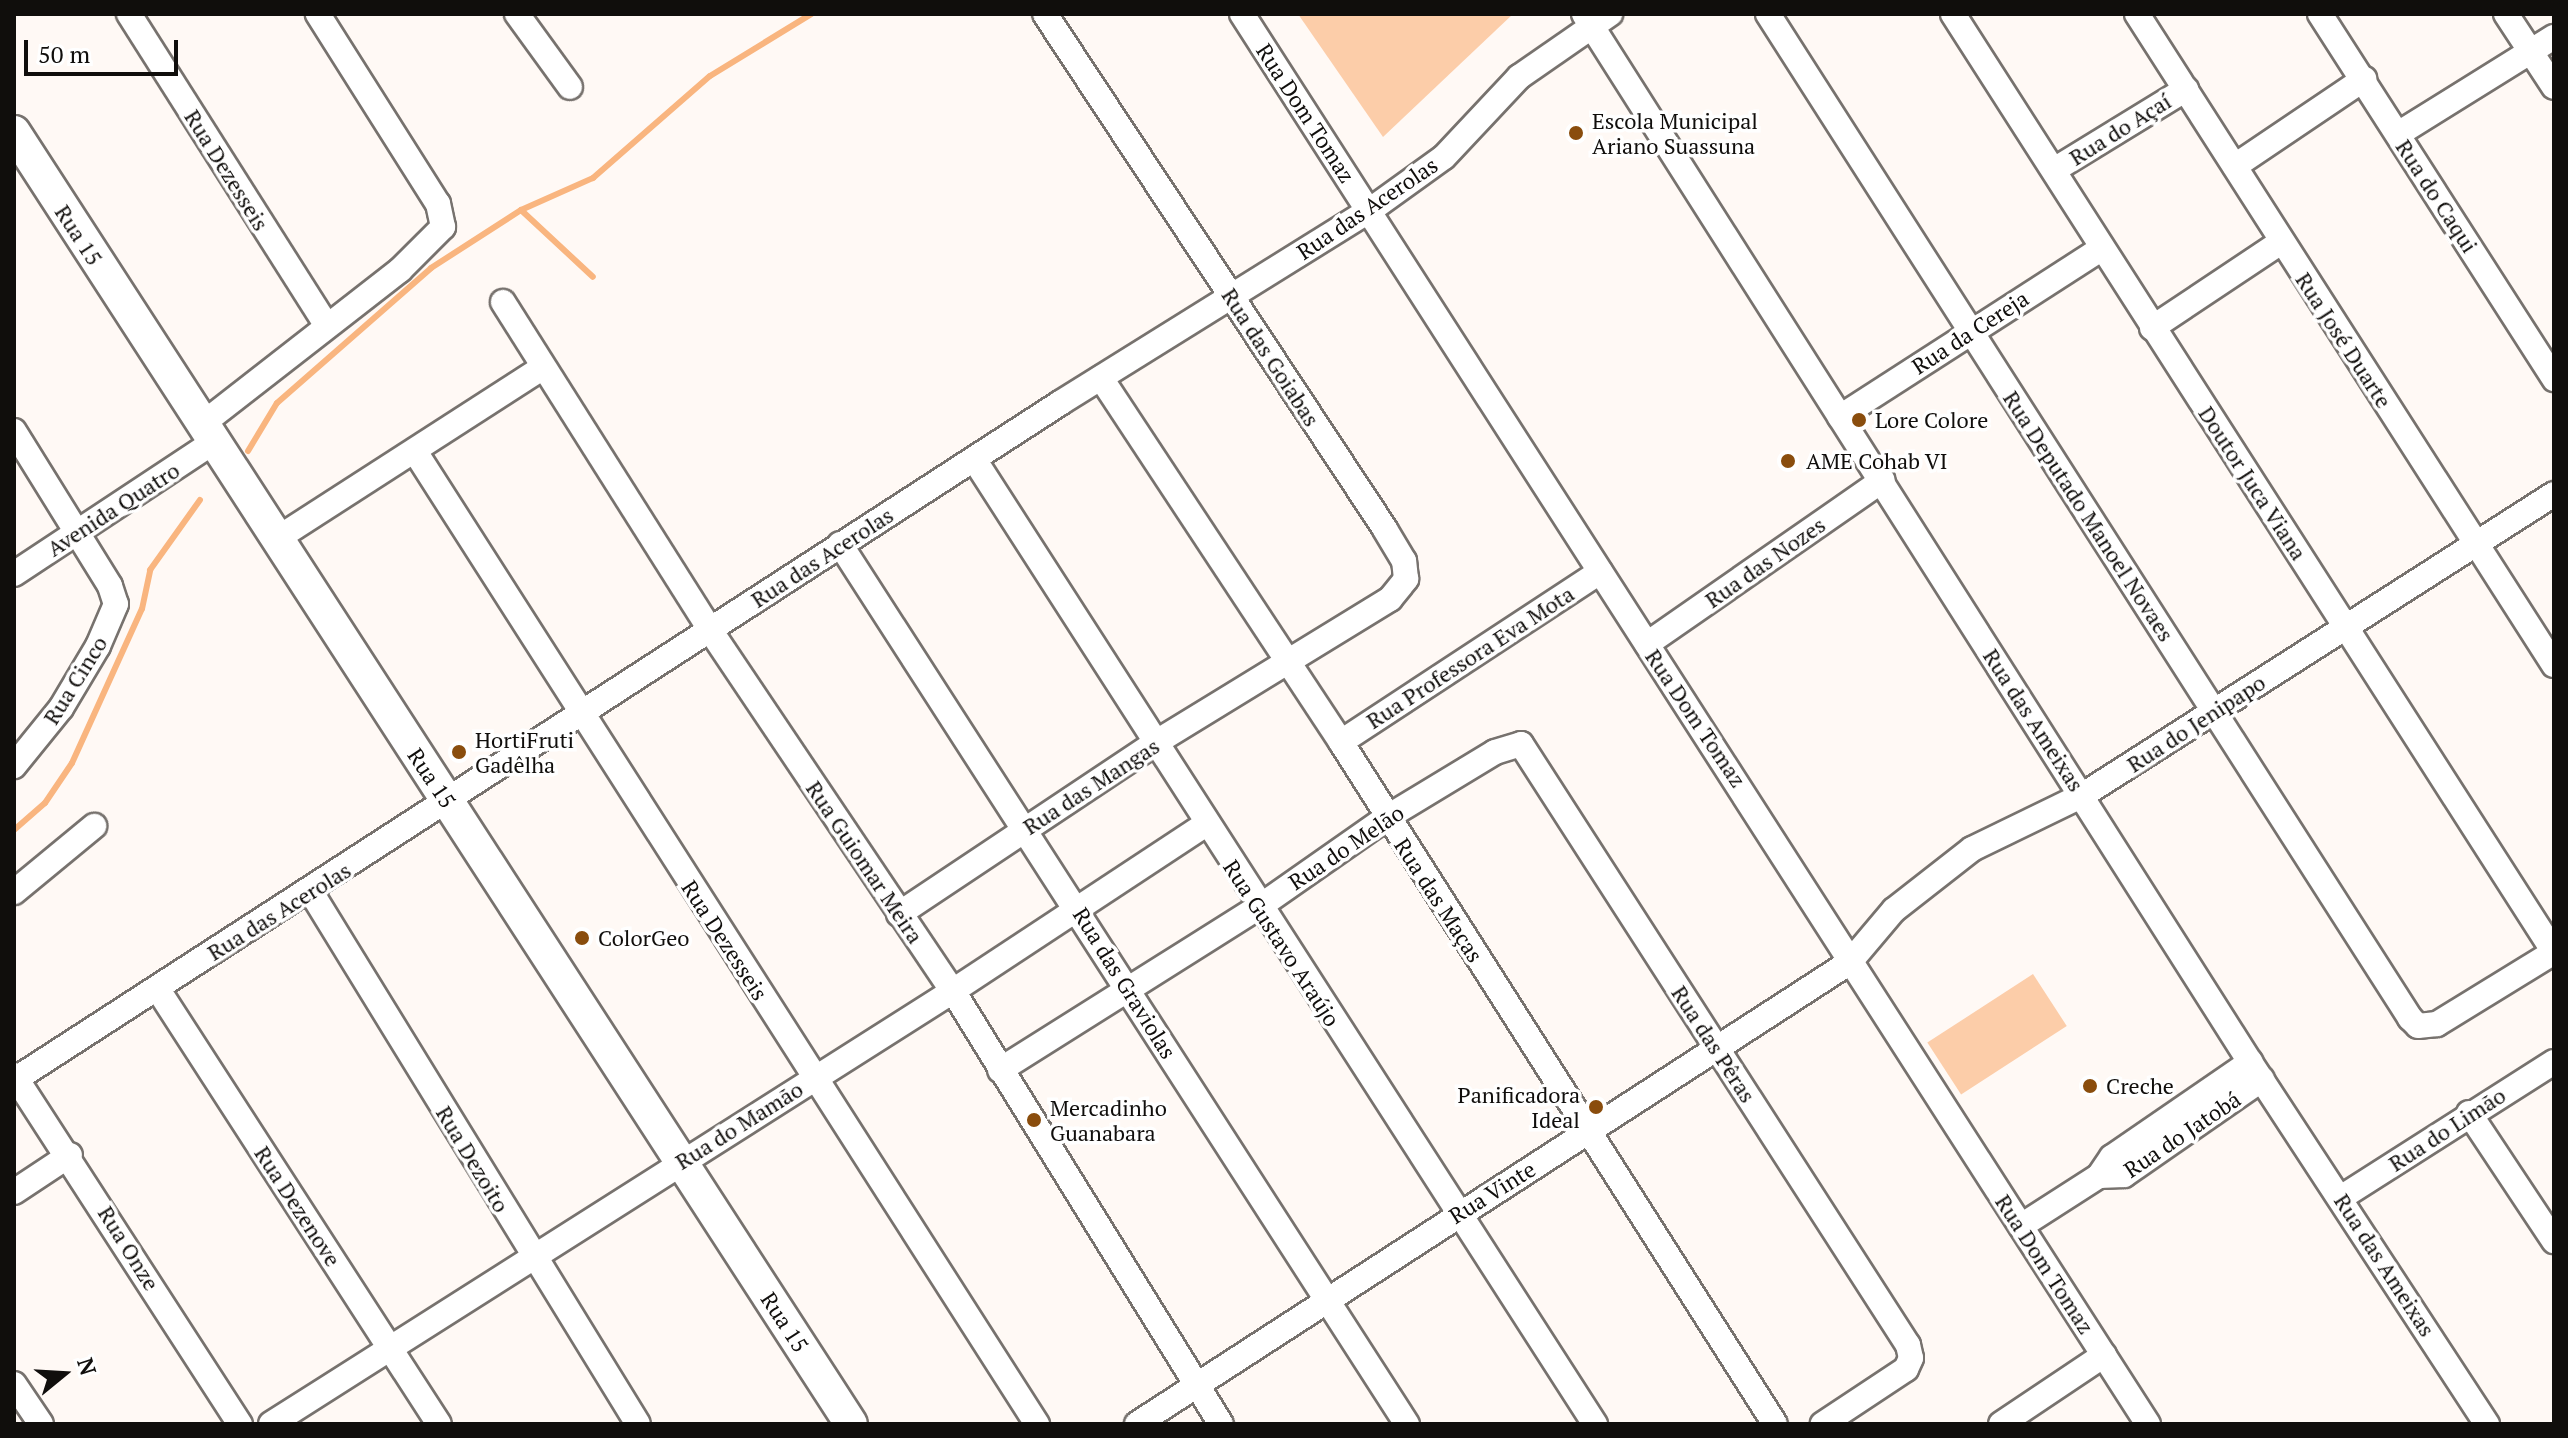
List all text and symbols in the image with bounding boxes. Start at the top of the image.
scale bar [28,24,182,74]
text: 50 m [38,38,90,70]
street label: Rua Dom Tomaz [1251,39,1361,187]
street label: Rua do Açaí [2064,87,2176,171]
street label: Rua Dezesseis [179,105,275,235]
place label: Escola Municipal Ariano Suassuna [1592,107,1758,158]
marker: Escola Municipal Ariano Suassuna [1567,124,1585,142]
street label: Rua do Caqui [2391,135,2483,257]
street label: Rua das Acerolas [1292,151,1442,265]
street label: Rua 15 [50,200,108,270]
street label: Rua José Duarte [2291,268,2397,412]
street label: Rua das Goiabas [1217,283,1325,431]
street label: Rua da Cereja [1907,285,2033,379]
street label: Rua Deputado Manoel Novaes [1998,386,2180,646]
street label: Doutor Juca Viana [2193,401,2313,565]
place label: Lore Colore [1875,407,1988,433]
marker: Lore Colore [1850,411,1868,429]
place label: AME Cohab VI [1806,448,1948,474]
marker: AME Cohab VI [1777,450,1799,472]
street label: Avenida Quatro [42,456,184,562]
street label: Rua das Acerolas [746,501,898,613]
street label: Rua das Nozes [1700,511,1830,613]
street label: Rua Professora Eva Mota [1361,580,1579,734]
street label: Rua Cinco [38,631,112,729]
street label: Rua Dom Tomaz [1640,644,1752,792]
street label: Rua das Ameixas [1978,644,2090,796]
street label: Rua do Jenipapo [2122,669,2270,777]
place label: HortiFruti Gadêlha [475,726,574,778]
street label: Rua das Mangas [1018,732,1164,840]
street label: Rua 15 [402,743,462,813]
marker: HortiFruti Gadêlha [450,743,468,761]
street label: Rua Guiomar Meira [801,776,929,948]
street label: Rua do Melão [1284,799,1408,895]
street label: Rua das Maças [1389,833,1489,967]
street label: Rua Gustavo Araújo [1218,855,1346,1031]
street label: Rua das Acerolas [202,856,356,966]
street label: Rua Dezesseis [677,875,773,1005]
street label: Rua das Graviolas [1068,903,1182,1063]
place label: ColorGeo [598,925,689,951]
marker: ColorGeo [573,929,591,947]
street label: Rua das Pêras [1666,981,1762,1107]
place label: Creche [2106,1073,2174,1099]
street label: Rua do Mamão [670,1075,808,1175]
marker: Creche [2081,1077,2099,1095]
place label: Panificadora Ideal [1458,1081,1580,1132]
street label: Rua do Limão [2384,1081,2510,1177]
street label: Rua do Jatobá [2119,1085,2245,1183]
place label: Mercadinho Guanabara [1050,1094,1167,1146]
marker: Panificadora Ideal [1587,1098,1605,1116]
street label: Rua Dezoito [431,1101,515,1217]
marker: Mercadinho Guanabara [1025,1111,1043,1129]
street label: Rua Dezenove [249,1141,347,1271]
street label: Rua Vinte [1444,1155,1540,1229]
street label: Rua das Ameixas [2329,1189,2441,1341]
street label: Rua Dom Tomaz [1990,1190,2100,1338]
street label: Rua Onze [93,1201,165,1295]
street label: Rua 15 [756,1287,814,1357]
north arrow [24,1334,104,1414]
text: N [71,1354,104,1379]

